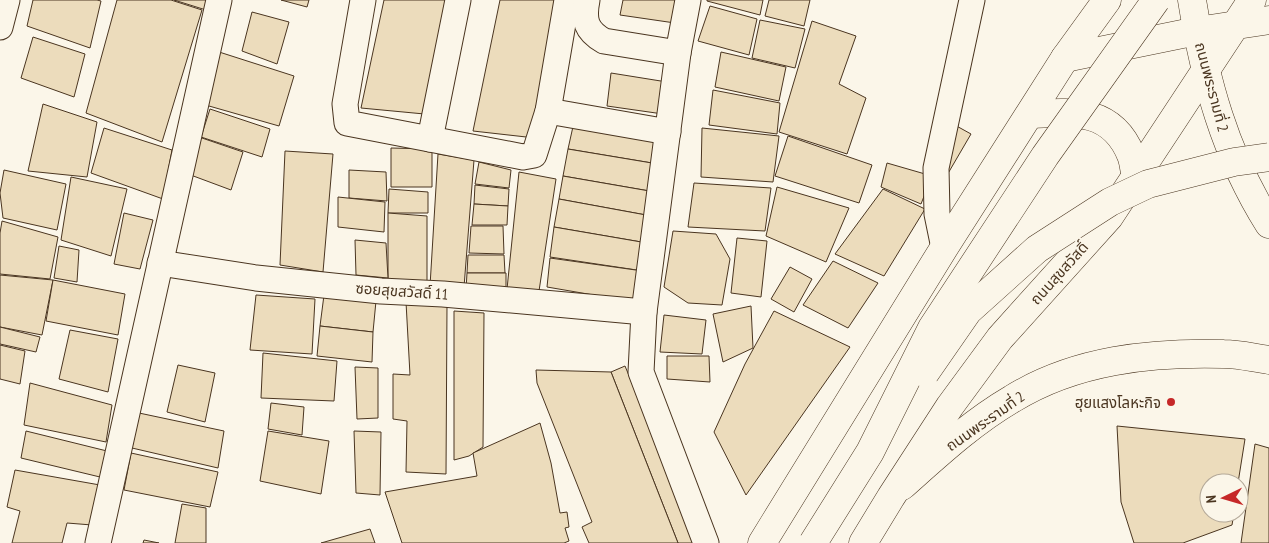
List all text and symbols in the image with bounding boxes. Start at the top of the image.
street label: ถนนพระรามที่ 2 [1191,40,1234,134]
street label: ถนนสุขสวัสดิ์ [1026,238,1092,308]
street label: ซอยสุขสวัสดิ์ 11 [355,278,449,304]
street label: ถนนพระรามที่ 2 [941,386,1028,455]
place label: ฮุยแสงโลหะกิจ [1075,393,1161,412]
marker: ฮุยแสงโลหะกิจ [1165,396,1177,408]
north arrow [1199,473,1249,523]
text: N [1202,495,1220,504]

